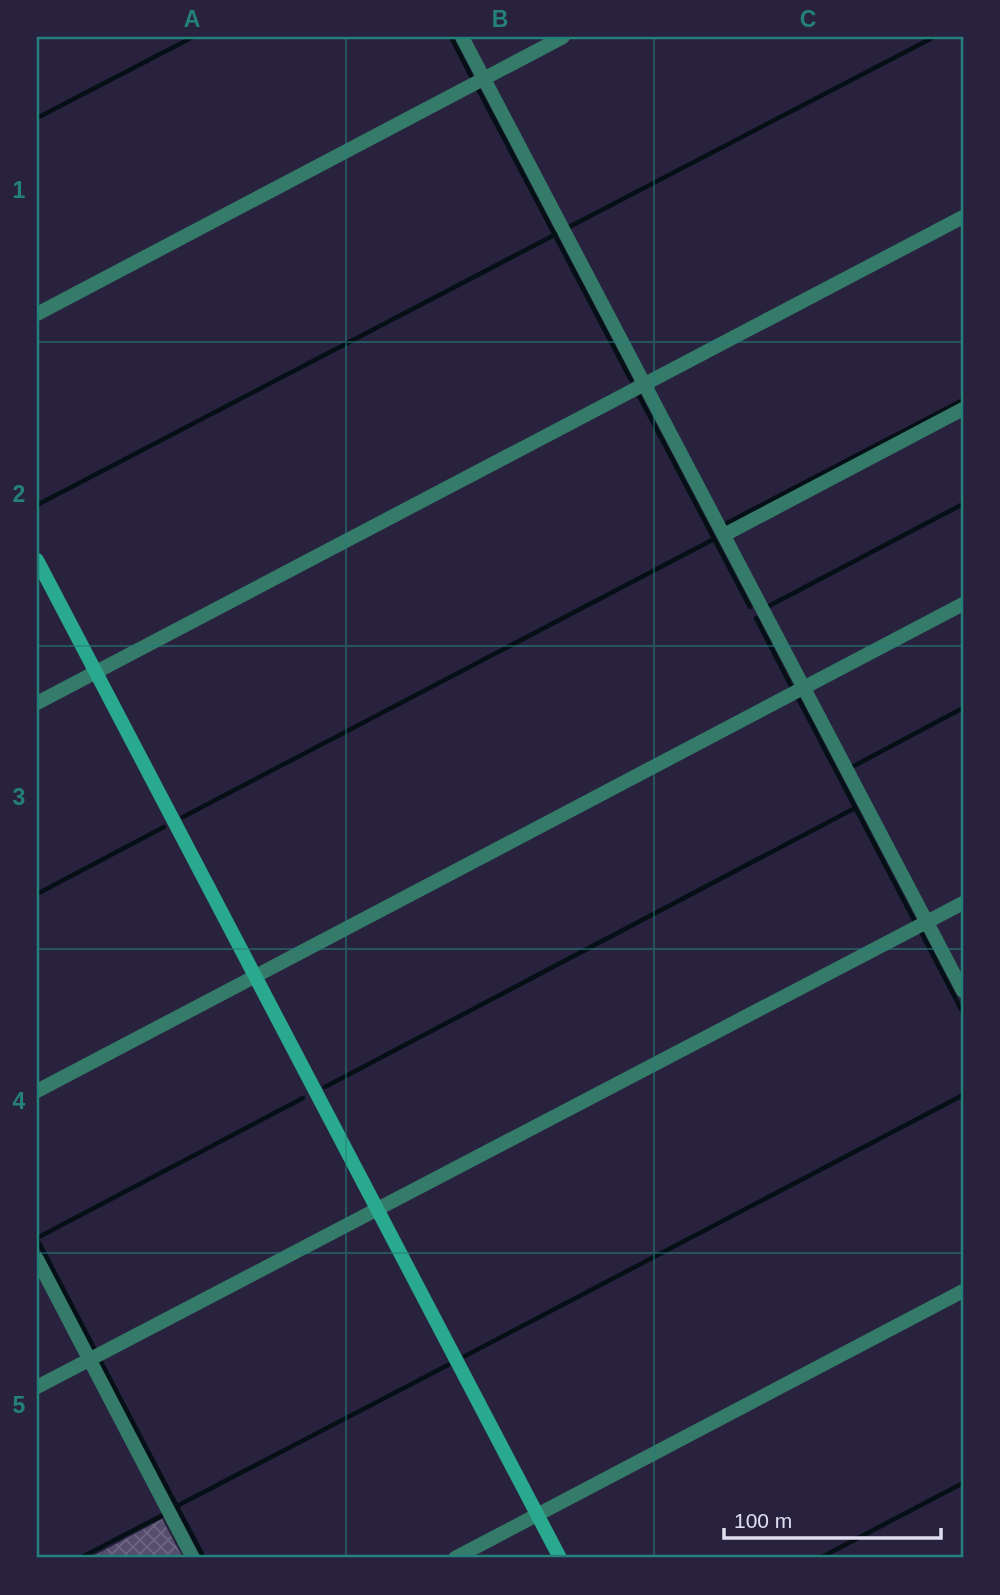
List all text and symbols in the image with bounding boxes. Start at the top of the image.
text: A [184,6,200,32]
text: B [492,6,508,32]
text: C [800,6,816,32]
text: 1 [13,177,26,203]
text: 2 [13,481,25,507]
text: 3 [13,784,25,810]
text: 4 [13,1088,26,1114]
text: 5 [13,1392,26,1418]
scale bar [724,1497,940,1541]
text: 100 m [734,1509,792,1532]

